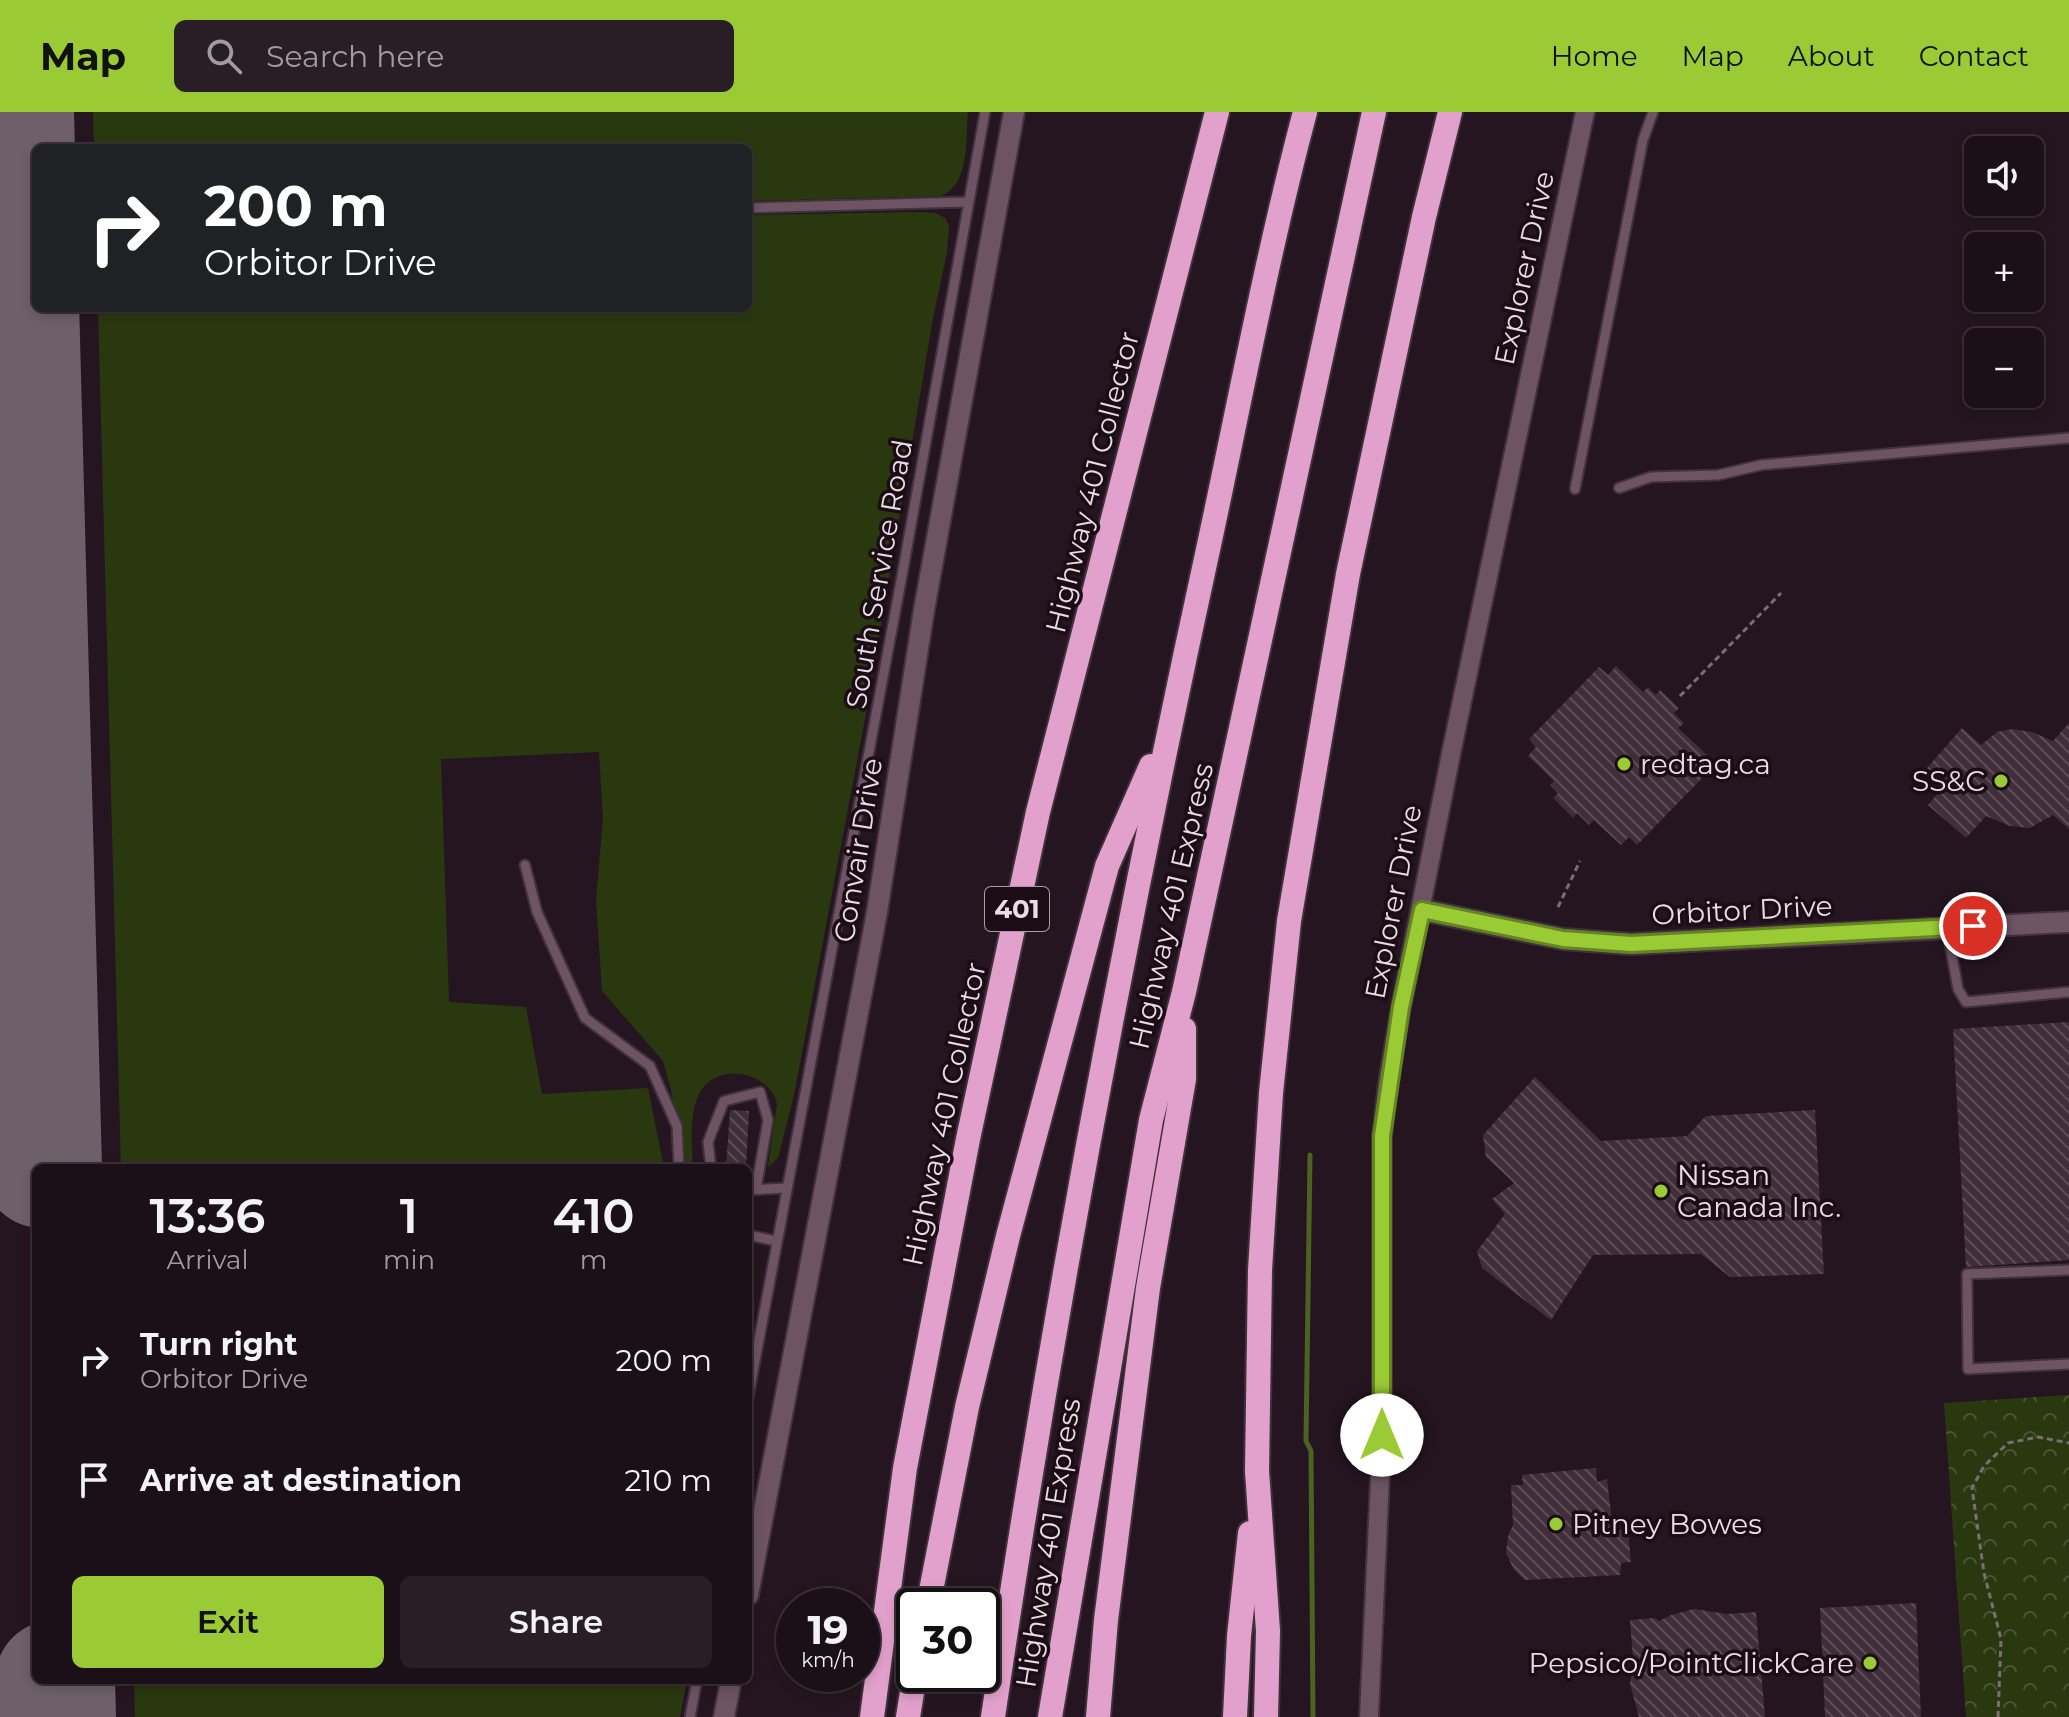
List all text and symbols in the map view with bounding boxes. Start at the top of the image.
search box [174,20,734,92]
text: Map [40,33,126,80]
icon: search [202,34,246,78]
text: Search here [266,38,444,75]
text: Home [1551,39,1638,73]
text: Map [1682,39,1744,73]
text: About [1788,39,1875,73]
text: Contact [1919,39,2029,73]
map controls [1964,136,2044,408]
button: sound [1964,136,2044,216]
street label: Explorer Drive [1487,168,1561,368]
text: 200 m [204,172,388,240]
icon: right [72,176,176,280]
button: + [1964,232,2044,312]
text: Orbitor Drive [204,240,437,284]
street label: Highway 401 Collector [1038,328,1146,636]
button: − [1964,328,2044,408]
street label: South Service Road [839,437,919,711]
place label: redtag.ca [1640,747,1771,781]
street label: Convair Drive [827,755,889,945]
marker: redtag.ca [1615,755,1633,773]
street label: Highway 401 Express [1122,760,1220,1052]
place label: SS&C [1912,764,1985,798]
marker: SS&C [1992,772,2010,790]
street label: Explorer Drive [1358,802,1428,1002]
road number: 401 [985,887,1049,931]
street label: Orbitor Drive [1651,888,1833,932]
pin [1939,892,2007,960]
icon: arrive [1951,904,1995,948]
street label: Highway 401 Collector [895,959,993,1269]
place label: Nissan Canada Inc. [1677,1158,1841,1224]
marker: Nissan Canada Inc. [1652,1182,1670,1200]
text: 13:36 [149,1187,265,1245]
text: 1 [400,1187,418,1245]
text: 410 [553,1187,635,1245]
text: Arrival [166,1244,248,1276]
text: min [383,1244,435,1276]
text: m [580,1244,607,1276]
text: Turn right [140,1326,297,1363]
icon: right [72,1338,116,1382]
text: 200 m [616,1342,712,1379]
text: Orbitor Drive [140,1363,308,1395]
position arrow [1340,1393,1424,1477]
street label: Highway 401 Express [1008,1396,1088,1690]
icon: arrive [72,1458,116,1502]
text: Arrive at destination [140,1462,462,1499]
text: 210 m [625,1462,712,1499]
place label: Pitney Bowes [1572,1507,1762,1541]
marker: Pitney Bowes [1547,1515,1565,1533]
button: Exit [72,1576,384,1668]
button: Share [400,1576,712,1668]
speed limit sign: 30 [896,1588,1000,1692]
text: 19 [807,1605,849,1654]
place label: Pepsico/PointClickCare [1528,1646,1854,1680]
text: km/h [801,1648,855,1672]
marker: Pepsico/PointClickCare [1861,1654,1879,1672]

